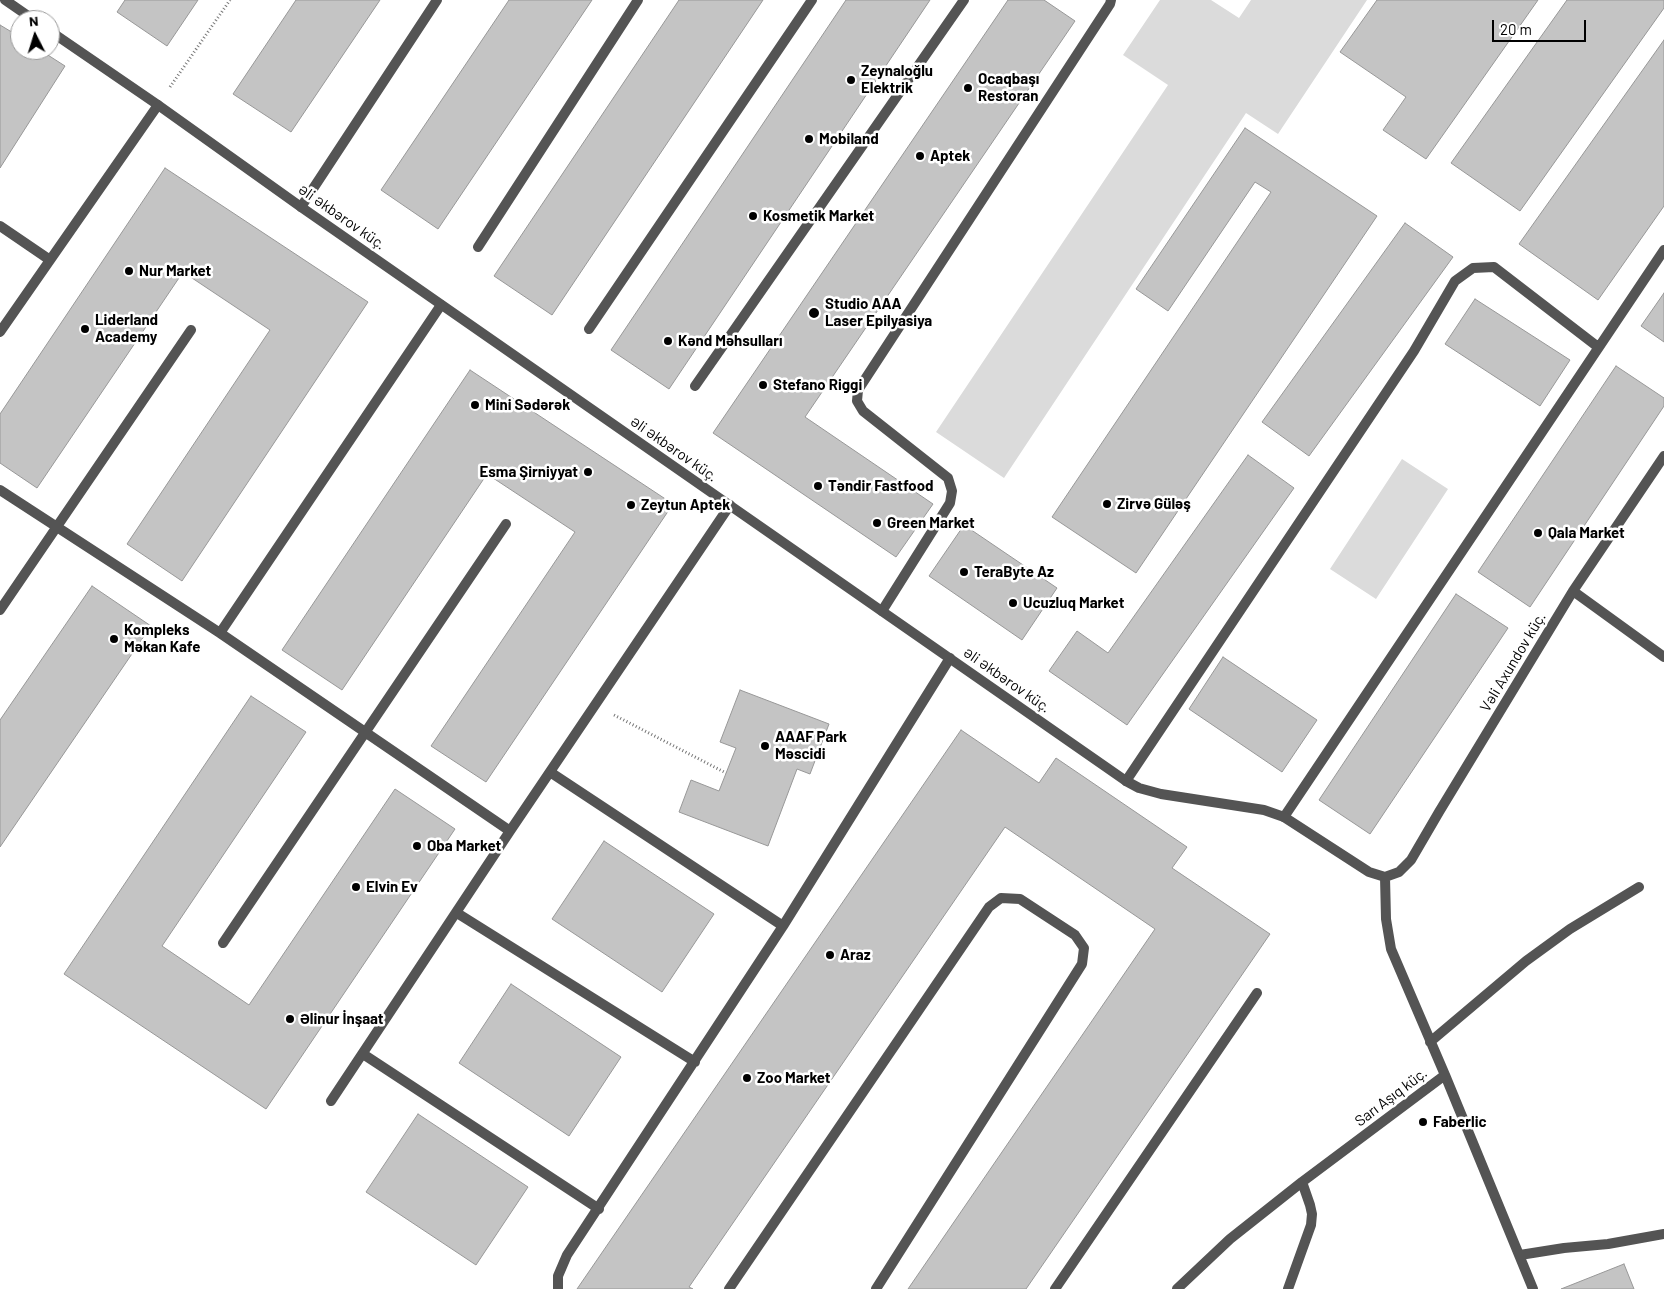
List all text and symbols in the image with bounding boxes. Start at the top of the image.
north arrow [10,10,60,60]
scale bar [1494,10,1588,42]
text: N [28,12,39,29]
text: 20 m [1500,20,1532,38]
place label: Zeynaloğlu Elektrik [861,62,933,97]
place label: Ocaqbaşı Restoran [978,70,1039,105]
marker: Zeynaloğlu Elektrik [845,74,857,86]
marker: Ocaqbaşı Restoran [962,82,974,94]
place label: Mobiland [819,130,879,148]
marker: Mobiland [803,133,815,145]
place label: Aptek [930,147,970,165]
marker: Aptek [914,150,926,162]
street label: Əli Əkbərov küç. [295,180,389,254]
place label: Kosmetik Market [763,207,874,225]
marker: Kosmetik Market [747,210,759,222]
place label: Nur Market [139,262,211,280]
marker: Nur Market [123,265,135,277]
place label: Studio AAA Laser Epilyasiya [825,295,932,330]
marker: Studio AAA Laser Epilyasiya [807,306,821,320]
place label: Liderland Academy [95,311,158,346]
marker: Liderland Academy [79,323,91,335]
place label: Kənd Məhsulları [678,332,783,350]
marker: Kənd Məhsulları [662,335,674,347]
place label: Stefano Riggi [773,376,862,394]
marker: Stefano Riggi [757,379,769,391]
place label: Mini Sədərək [485,396,570,414]
marker: Mini Sədərək [469,399,481,411]
street label: Əli Əkbərov küç. [627,412,721,486]
place label: Esma Şirniyyat [480,463,578,481]
marker: Esma Şirniyyat [582,466,594,478]
place label: Təndir Fastfood [828,477,933,495]
marker: Təndir Fastfood [812,480,824,492]
place label: Zirvə Güləş [1117,495,1191,513]
place label: Zeytun Aptek [641,496,730,514]
marker: Zirvə Güləş [1101,498,1113,510]
marker: Zeytun Aptek [625,499,637,511]
place label: Green Market [887,514,975,532]
marker: Green Market [871,517,883,529]
place label: Qala Market [1548,524,1625,542]
marker: Qala Market [1532,527,1544,539]
place label: TeraByte Az [974,563,1054,581]
marker: TeraByte Az [958,566,970,578]
place label: Ucuzluq Market [1023,594,1124,612]
marker: Ucuzluq Market [1007,597,1019,609]
street label: Vəli Axundov küç. [1476,609,1550,715]
place label: Kompleks Məkan Kafe [124,621,200,656]
marker: Kompleks Məkan Kafe [108,633,120,645]
street label: Əli Əkbərov küç. [960,643,1054,717]
place label: AAAF Park Məscidi [775,728,847,763]
marker: AAAF Park Məscidi [759,740,771,752]
place label: Oba Market [427,837,501,855]
marker: Oba Market [411,840,423,852]
place label: Elvin Ev [366,878,418,896]
marker: Elvin Ev [350,881,362,893]
place label: Araz [840,946,871,964]
marker: Araz [824,949,836,961]
place label: Əlinur İnşaat [300,1010,384,1028]
marker: Əlinur İnşaat [284,1013,296,1025]
street label: Sarı Aşıq küç. [1351,1064,1431,1130]
place label: Zoo Market [757,1069,830,1087]
marker: Zoo Market [741,1072,753,1084]
place label: Faberlic [1433,1113,1487,1131]
marker: Faberlic [1417,1116,1429,1128]

